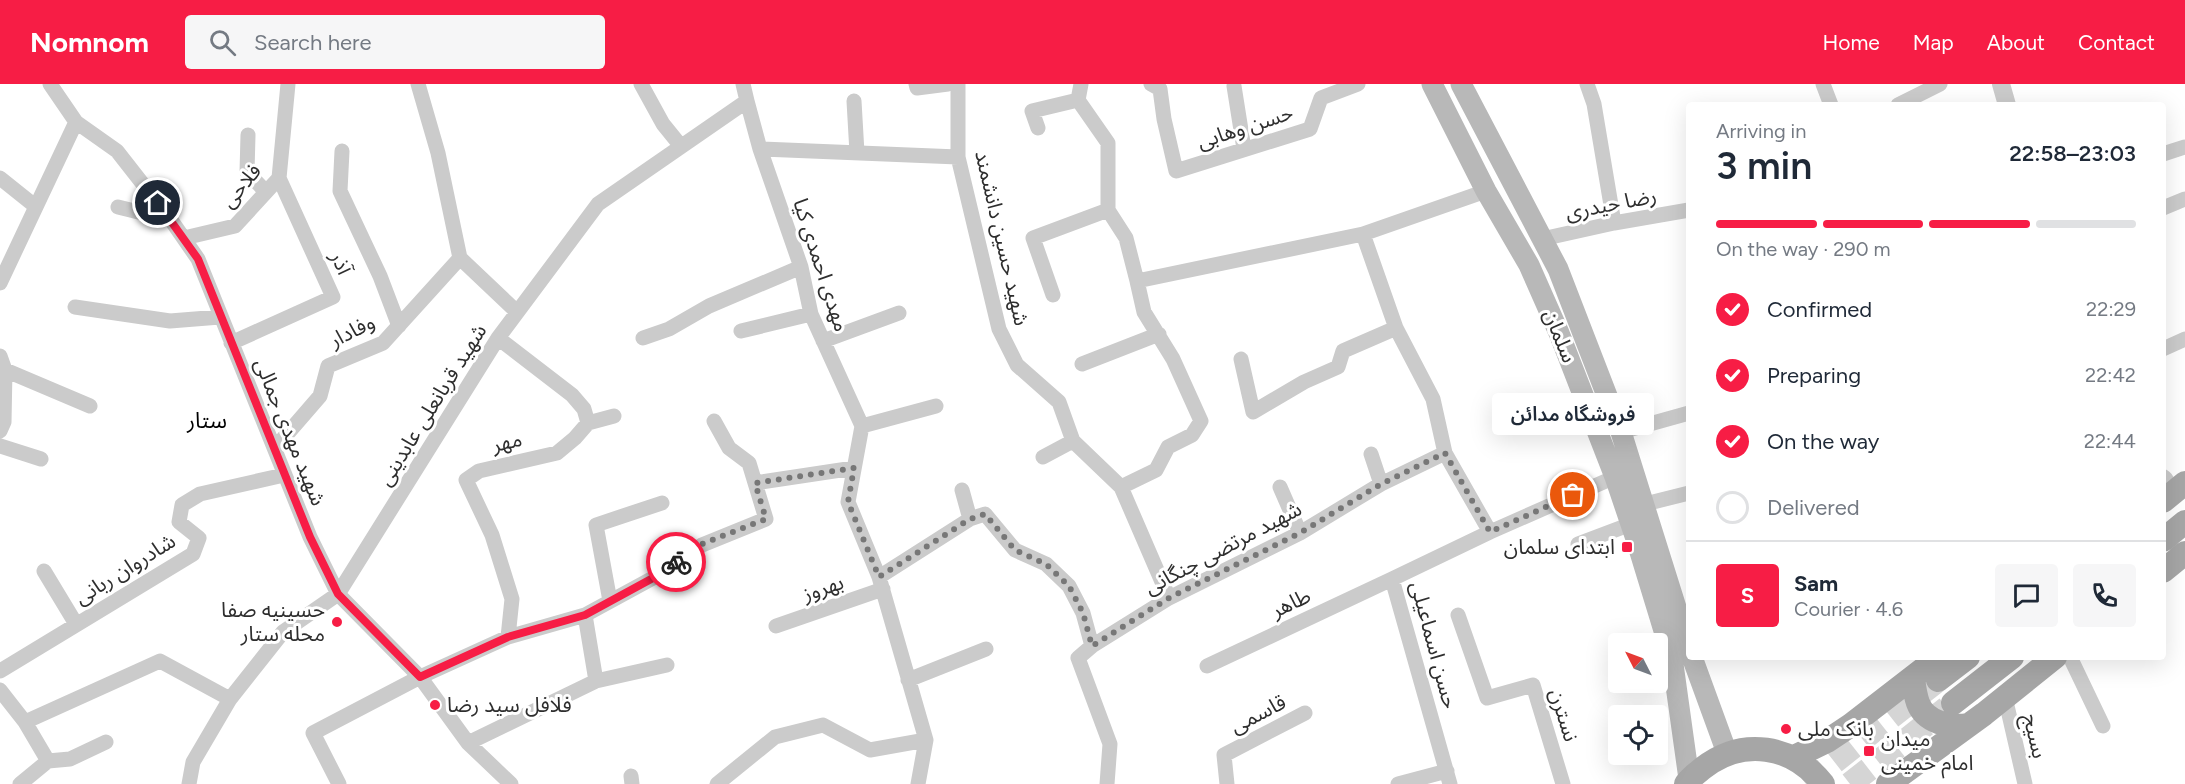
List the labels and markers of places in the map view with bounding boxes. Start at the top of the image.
pin [132,177,183,228]
callout: فروشگاه مدائن [1492,393,1654,435]
pin [1547,469,1598,520]
place label: ابتدای سلمان [1504,534,1615,559]
marker: ابتدای سلمان [1620,540,1634,554]
place label: حسینیه صفا محله ستار [221,597,325,646]
marker: حسینیه صفا محله ستار [330,615,344,629]
place label: فلافل سید رضا [447,692,572,717]
marker: فلافل سید رضا [428,698,442,712]
place label: بانک ملی [1798,716,1874,741]
marker: بانک ملی [1779,722,1793,736]
place label: میدان امام خمینی [1881,726,1973,779]
marker: میدان امام خمینی [1862,744,1876,758]

